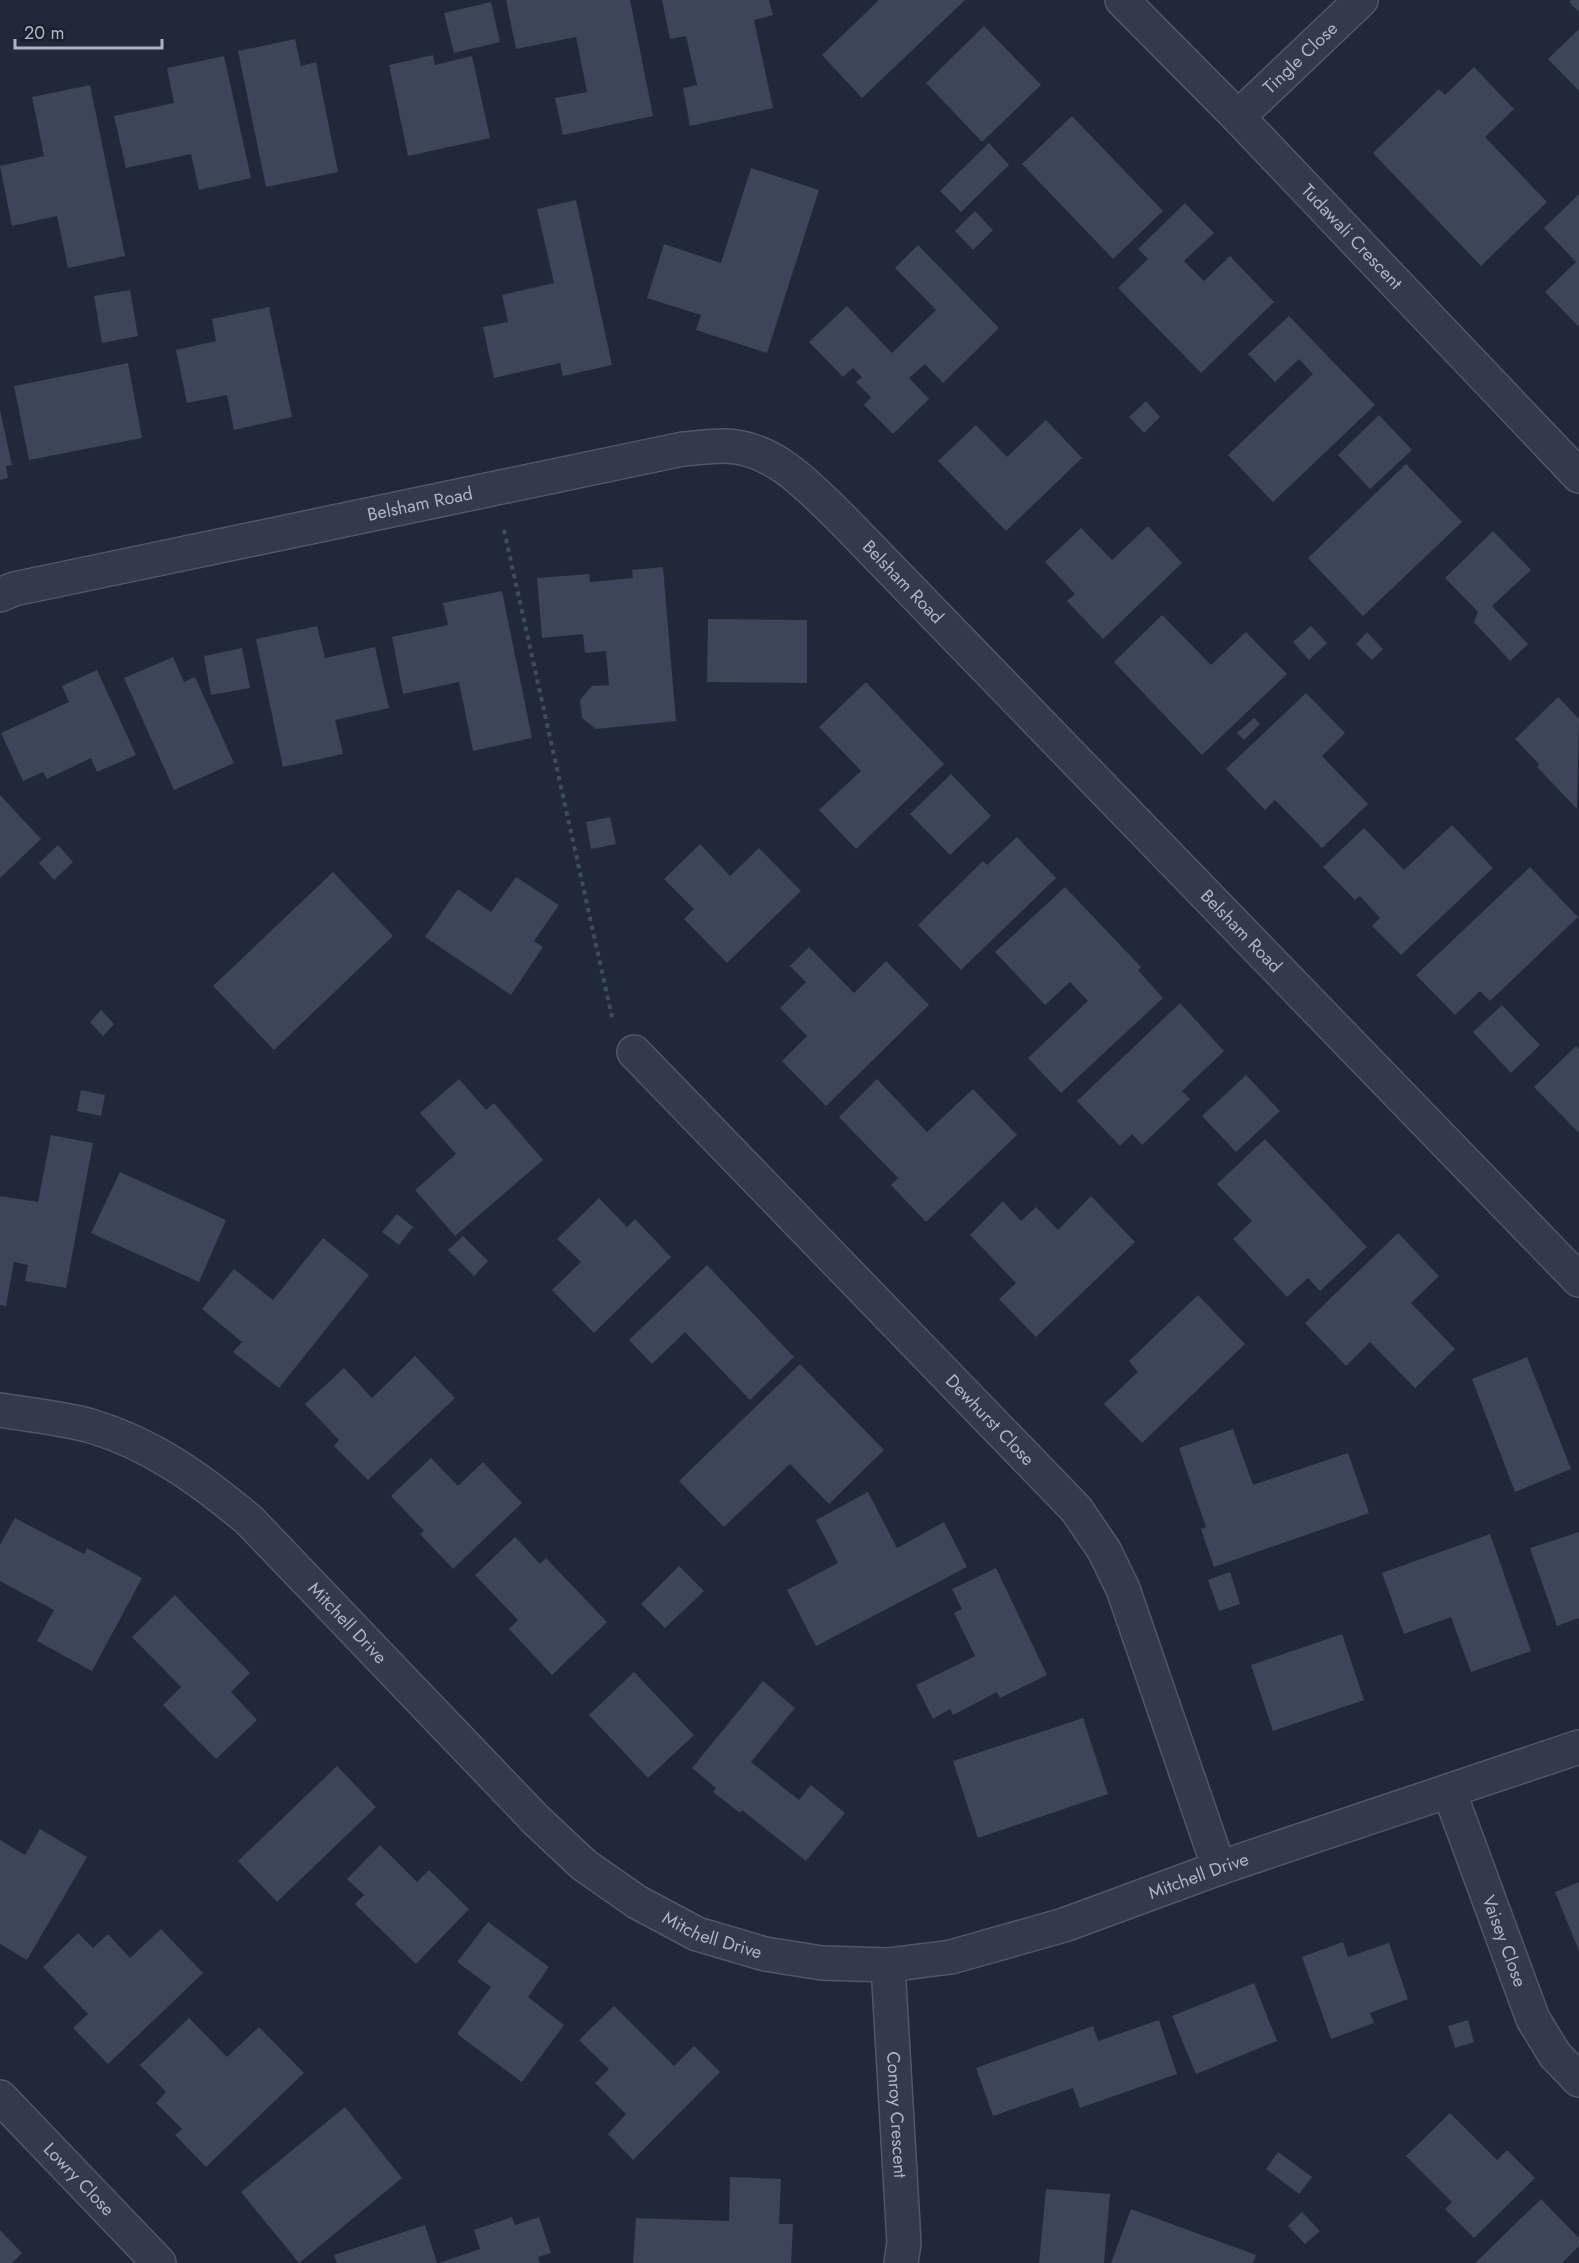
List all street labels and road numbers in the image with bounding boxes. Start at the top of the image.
street label: Tingle Close [1257,16,1343,100]
street label: Tudawali Crescent [1295,178,1409,296]
street label: Belsham Road [365,480,475,528]
street label: Belsham Road [856,534,950,629]
street label: Belsham Road [1194,884,1288,979]
street label: Dewhurst Close [939,1368,1040,1472]
street label: Mitchell Drive [302,1576,393,1670]
street label: Mitchell Drive [1145,1846,1252,1906]
street label: Vaisey Close [1476,1892,1533,1991]
street label: Mitchell Drive [658,1905,765,1965]
street label: Conroy Crescent [880,2051,913,2180]
street label: Lowry Close [37,2137,120,2222]

